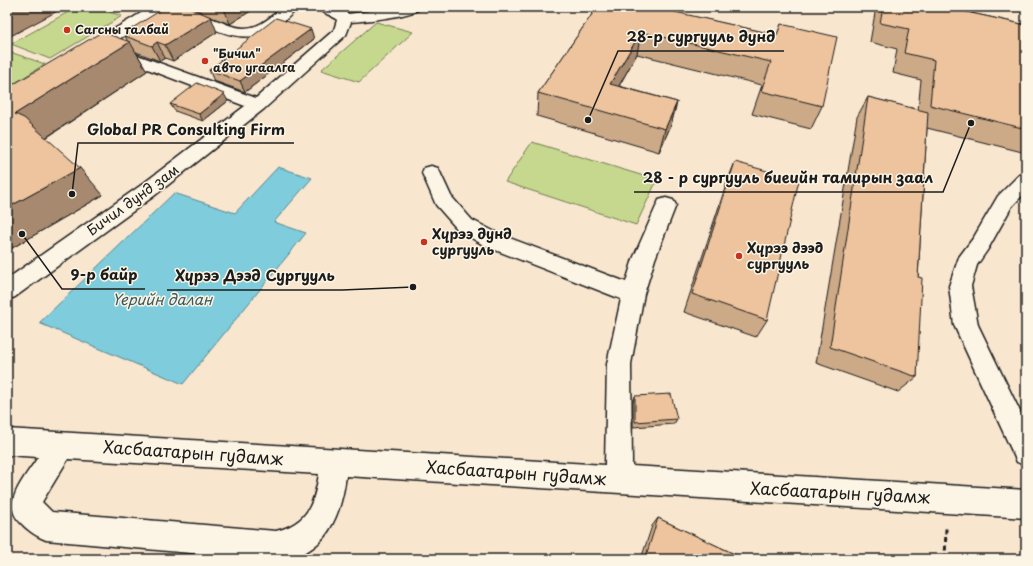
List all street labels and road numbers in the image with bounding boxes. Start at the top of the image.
street label: Бичил дунд зам [82,159,183,240]
street label: Хасбаатарын гудамж [102,433,284,471]
street label: Хасбаатарын гудамж [425,453,607,491]
street label: Хасбаатарын гудамж [749,474,931,510]

